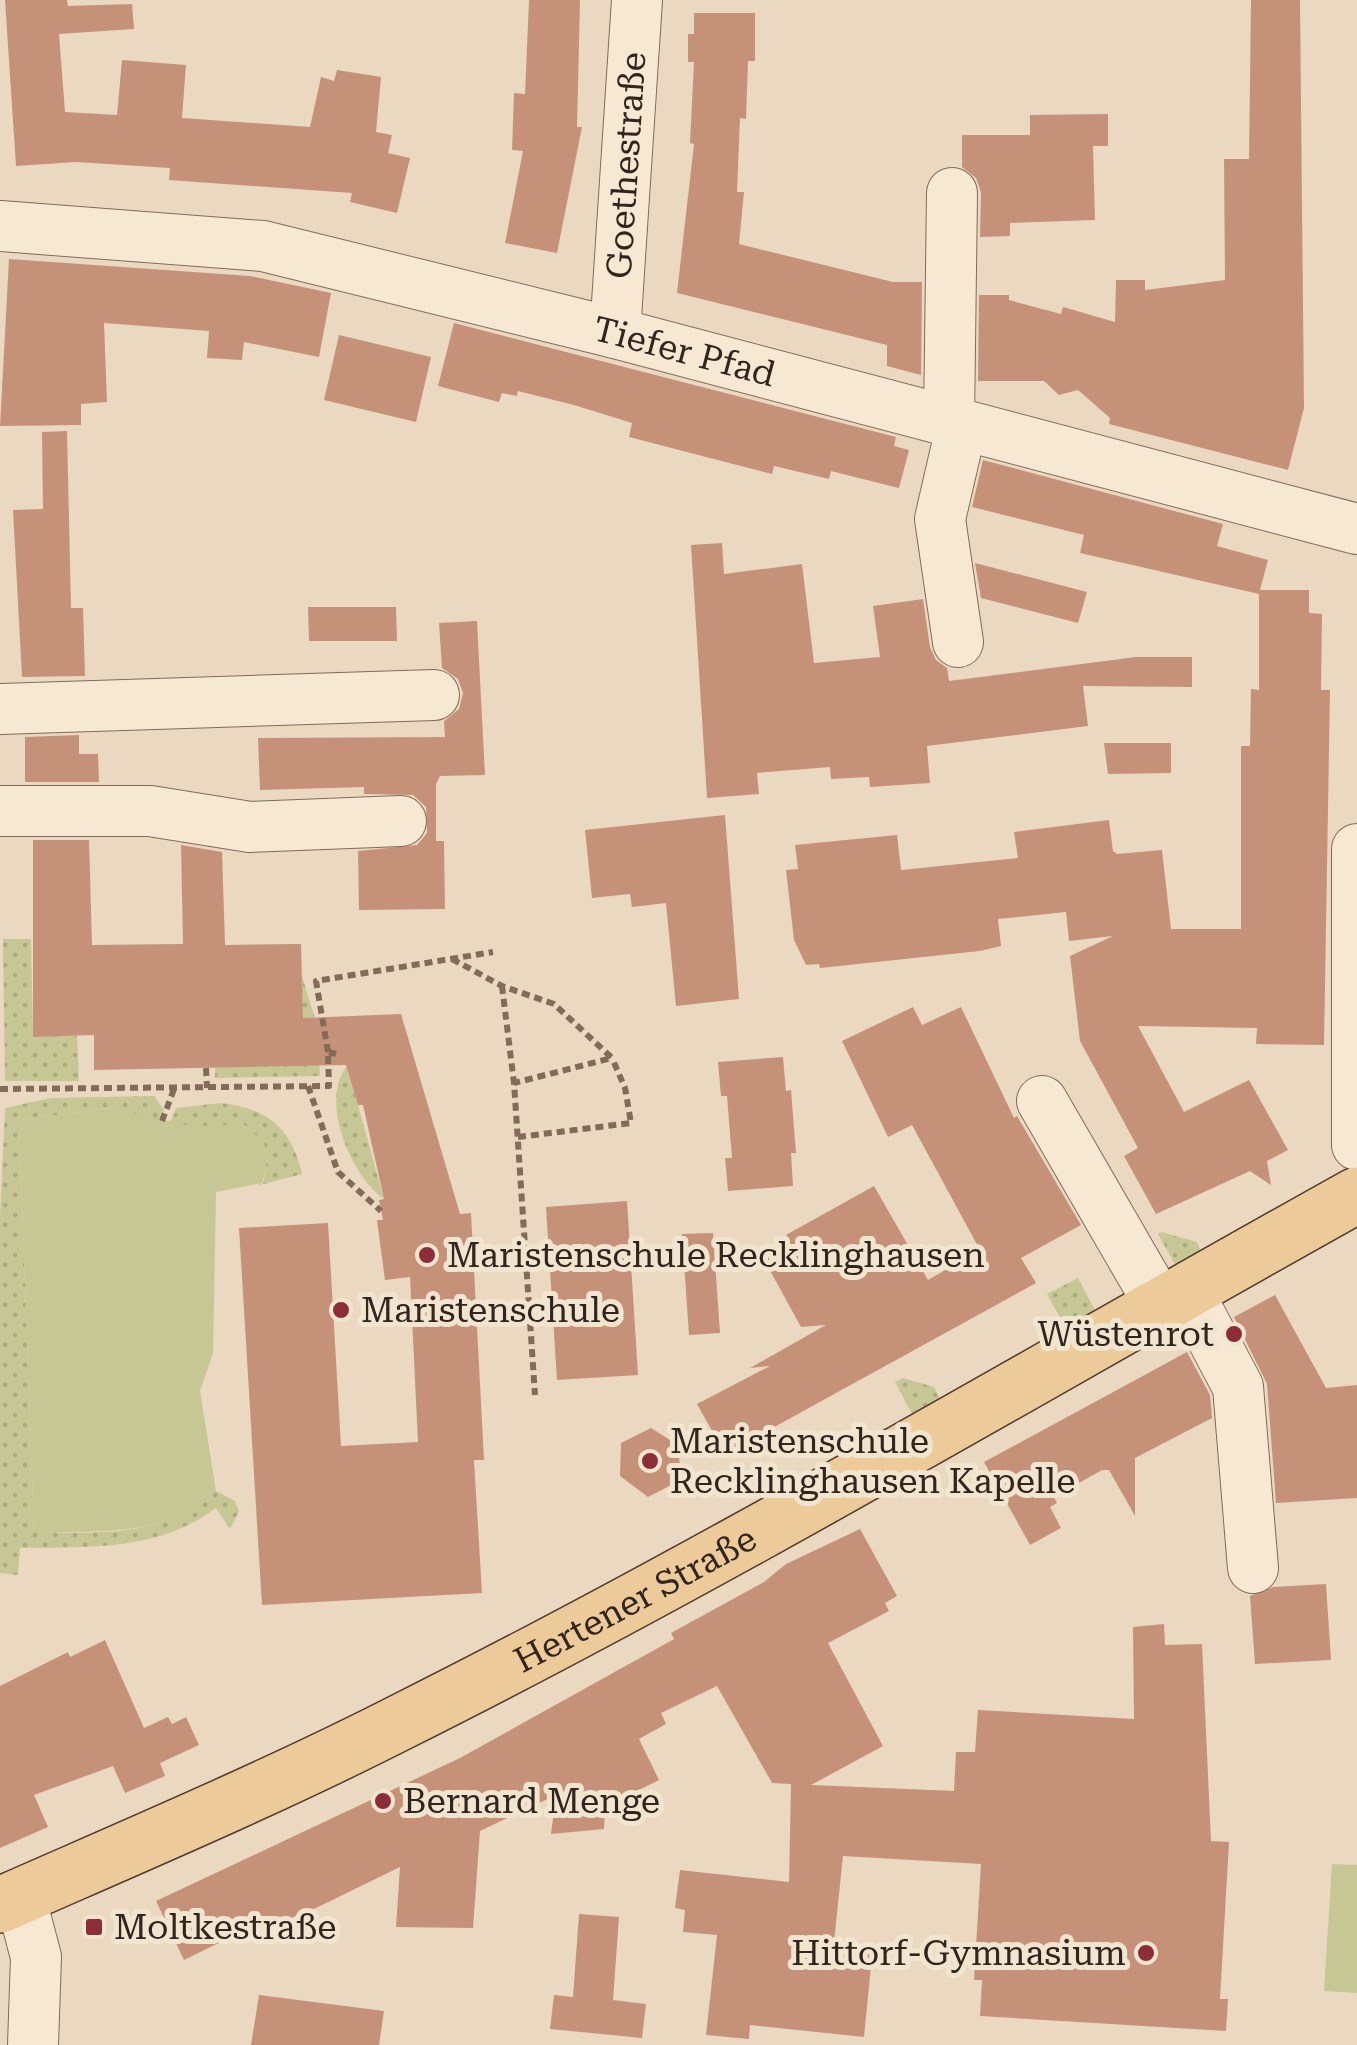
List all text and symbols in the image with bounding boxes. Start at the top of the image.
street label: Goethestraße [598,51,654,280]
street label: Tiefer Pfad [589,308,780,395]
place label: Maristenschule Recklinghausen [447,1235,985,1276]
marker: Maristenschule Recklinghausen [416,1244,438,1266]
place label: Maristenschule [361,1290,620,1331]
marker: Maristenschule [330,1299,352,1321]
place label: Wüstenrot [1038,1314,1214,1355]
marker: Wüstenrot [1223,1323,1245,1345]
place label: Maristenschule Recklinghausen Kapelle [670,1421,1075,1502]
marker: Maristenschule Recklinghausen Kapelle [639,1450,661,1472]
street label: Hertener Straße [507,1518,763,1681]
place label: Bernard Menge [403,1781,660,1822]
marker: Bernard Menge [372,1790,394,1812]
place label: Moltkestraße [114,1907,336,1948]
marker: Moltkestraße [83,1916,105,1938]
place label: Hittorf-Gymnasium [791,1933,1126,1974]
marker: Hittorf-Gymnasium [1135,1942,1157,1964]

